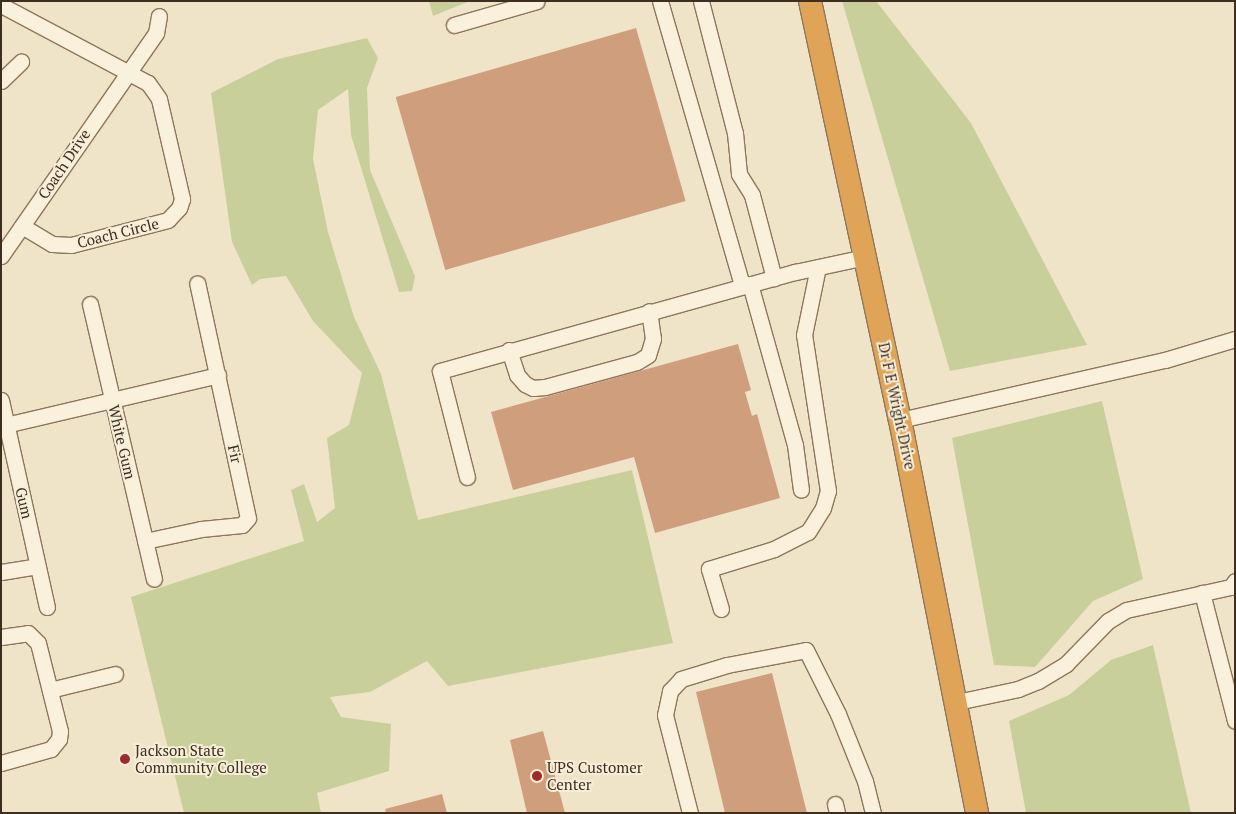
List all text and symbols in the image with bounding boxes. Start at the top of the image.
street label: Coach Drive [34,126,94,202]
street label: Coach Circle [75,214,161,252]
street label: Dr F E Wright Drive [875,341,919,471]
street label: White Gum [105,403,139,481]
street label: Fir [224,443,246,465]
street label: Gum [12,485,36,521]
place label: Jackson State Community College [135,741,267,776]
marker: Jackson State Community College [119,753,131,765]
place label: UPS Customer Center [547,758,643,793]
marker: UPS Customer Center [531,770,543,782]

